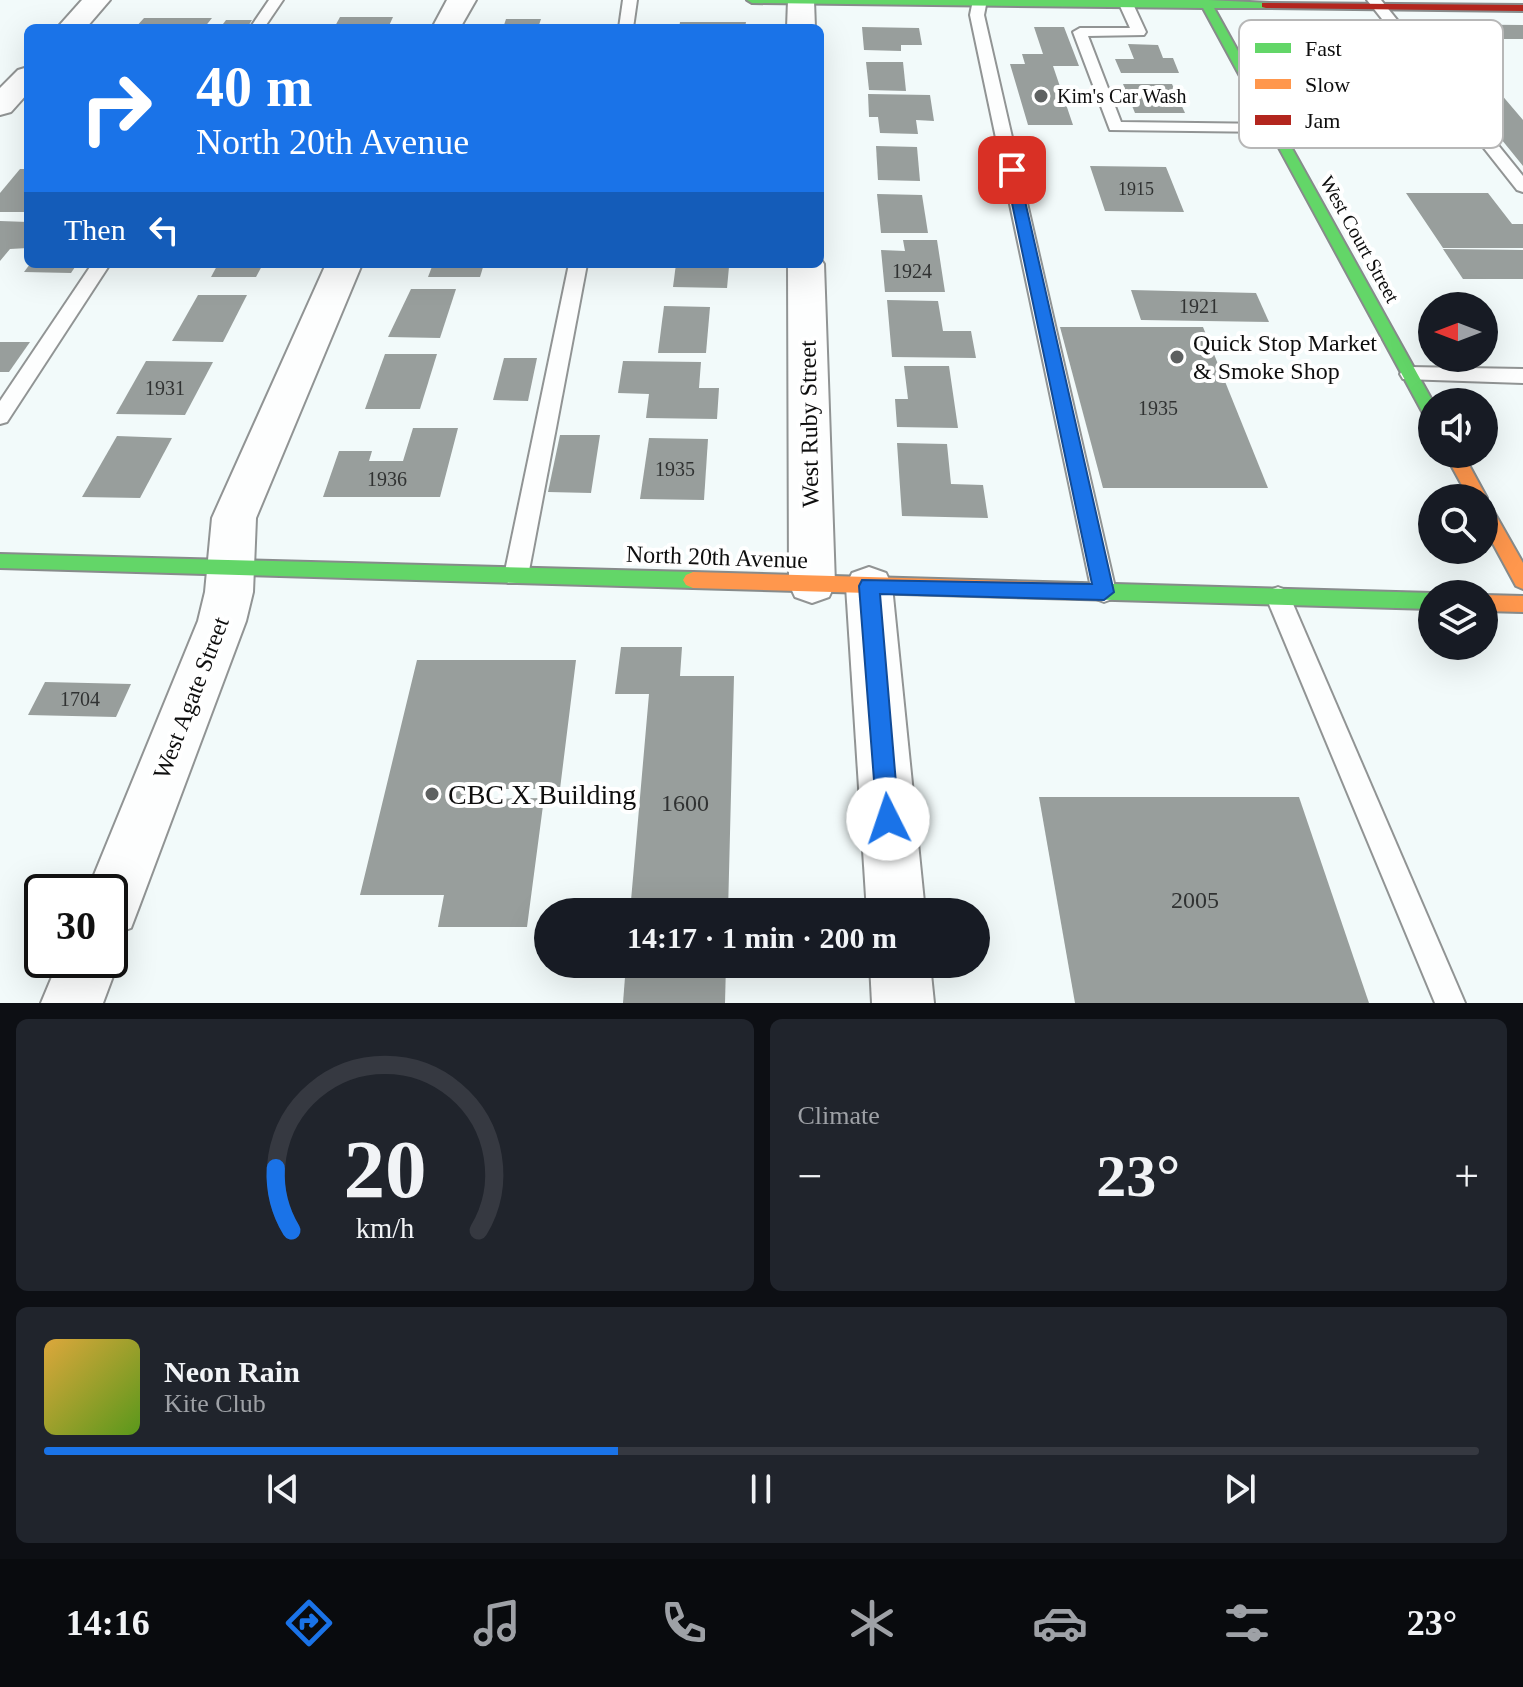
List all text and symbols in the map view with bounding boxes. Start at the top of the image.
legend [1239,20,1503,148]
text: Fast [1305,36,1342,61]
icon: right [64,56,168,160]
text: 40 m [196,56,313,118]
text: Slow [1305,72,1350,97]
place label: Kim's Car Wash [1057,85,1186,107]
marker: Kim's Car Wash [1032,87,1050,105]
text: Jam [1305,108,1340,133]
text: North 20th Avenue [196,122,469,162]
pin [978,136,1046,204]
icon: arrive [990,148,1034,192]
street label: West Court Street [1316,172,1404,307]
house number: 1915 [1118,179,1154,199]
icon: left [142,208,186,252]
text: Then [64,213,126,246]
house number: 1924 [892,260,932,282]
north arrow [1418,292,1498,372]
map controls [1418,292,1498,660]
house number: 1921 [1179,295,1219,317]
place label: Quick Stop Market & Smoke Shop [1193,330,1377,384]
street label: West Ruby Street [795,340,823,508]
marker: Quick Stop Market & Smoke Shop [1168,348,1186,366]
house number: 1931 [145,377,185,399]
button: sound [1418,388,1498,468]
house number: 1935 [1138,397,1178,419]
house number: 1935 [655,458,695,480]
house number: 1936 [367,468,407,490]
button: search [1418,484,1498,564]
street label: North 20th Avenue [626,541,808,573]
button: layers [1418,580,1498,660]
street label: West Agate Street [148,613,234,783]
house number: 1704 [60,688,100,710]
position arrow [846,777,930,861]
place label: CBC X Building [448,779,636,810]
marker: CBC X Building [423,785,441,803]
house number: 1600 [661,790,709,816]
speed limit sign: 30 [24,874,128,978]
house number: 2005 [1171,887,1219,913]
text: 14:17 · 1 min · 200 m [627,921,897,954]
text: Climate [798,1101,880,1130]
text: 20 [343,1123,426,1215]
text: 23° [1096,1143,1180,1209]
text: − [798,1152,822,1201]
text: + [1454,1152,1479,1201]
text: km/h [355,1213,414,1244]
text: Neon Rain [164,1355,300,1388]
text: Kite Club [164,1389,266,1418]
icon: previous [261,1467,305,1511]
icon: pause [739,1467,783,1511]
icon: next [1218,1467,1262,1511]
icon: directions [281,1595,337,1651]
icon: music [469,1595,525,1651]
icon: phone [656,1595,712,1651]
icon: climate [844,1595,900,1651]
icon: car [1032,1595,1088,1651]
icon: filters [1219,1595,1275,1651]
text: 14:16 [66,1603,150,1643]
text: 23° [1407,1603,1457,1643]

